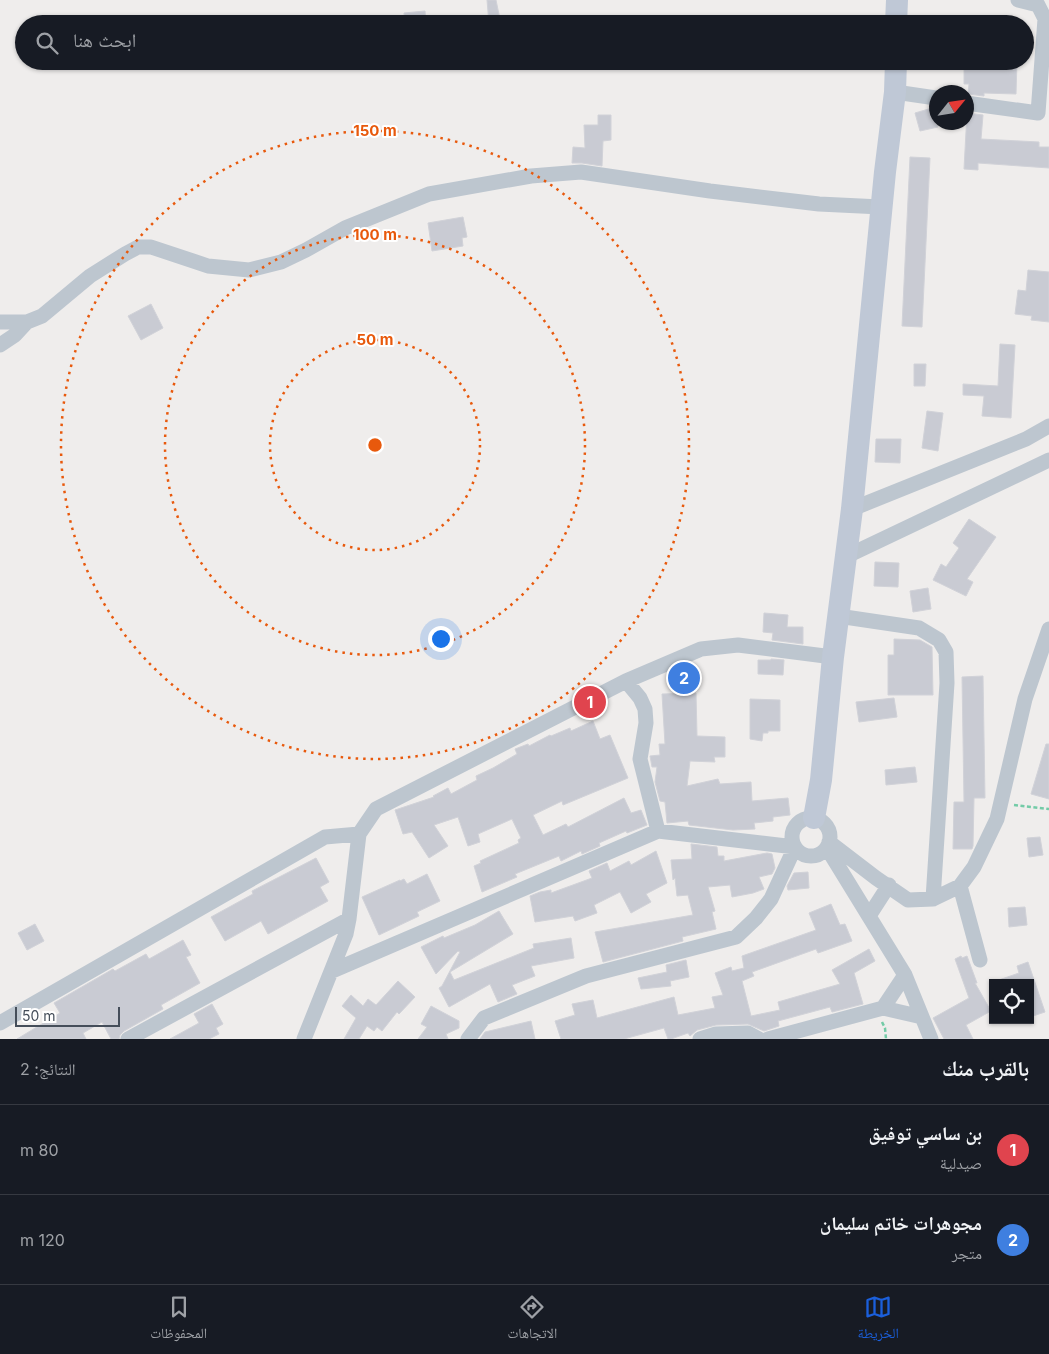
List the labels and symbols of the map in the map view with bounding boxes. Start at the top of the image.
north arrow [929,85,974,130]
text: 150 m [353,121,397,140]
text: 100 m [353,225,397,244]
text: 50 m [357,330,393,349]
centre of rings [366,436,384,454]
your location [428,626,454,652]
pin: 2 [668,659,700,697]
pin: 1 [574,683,606,721]
scale bar [15,1004,120,1027]

